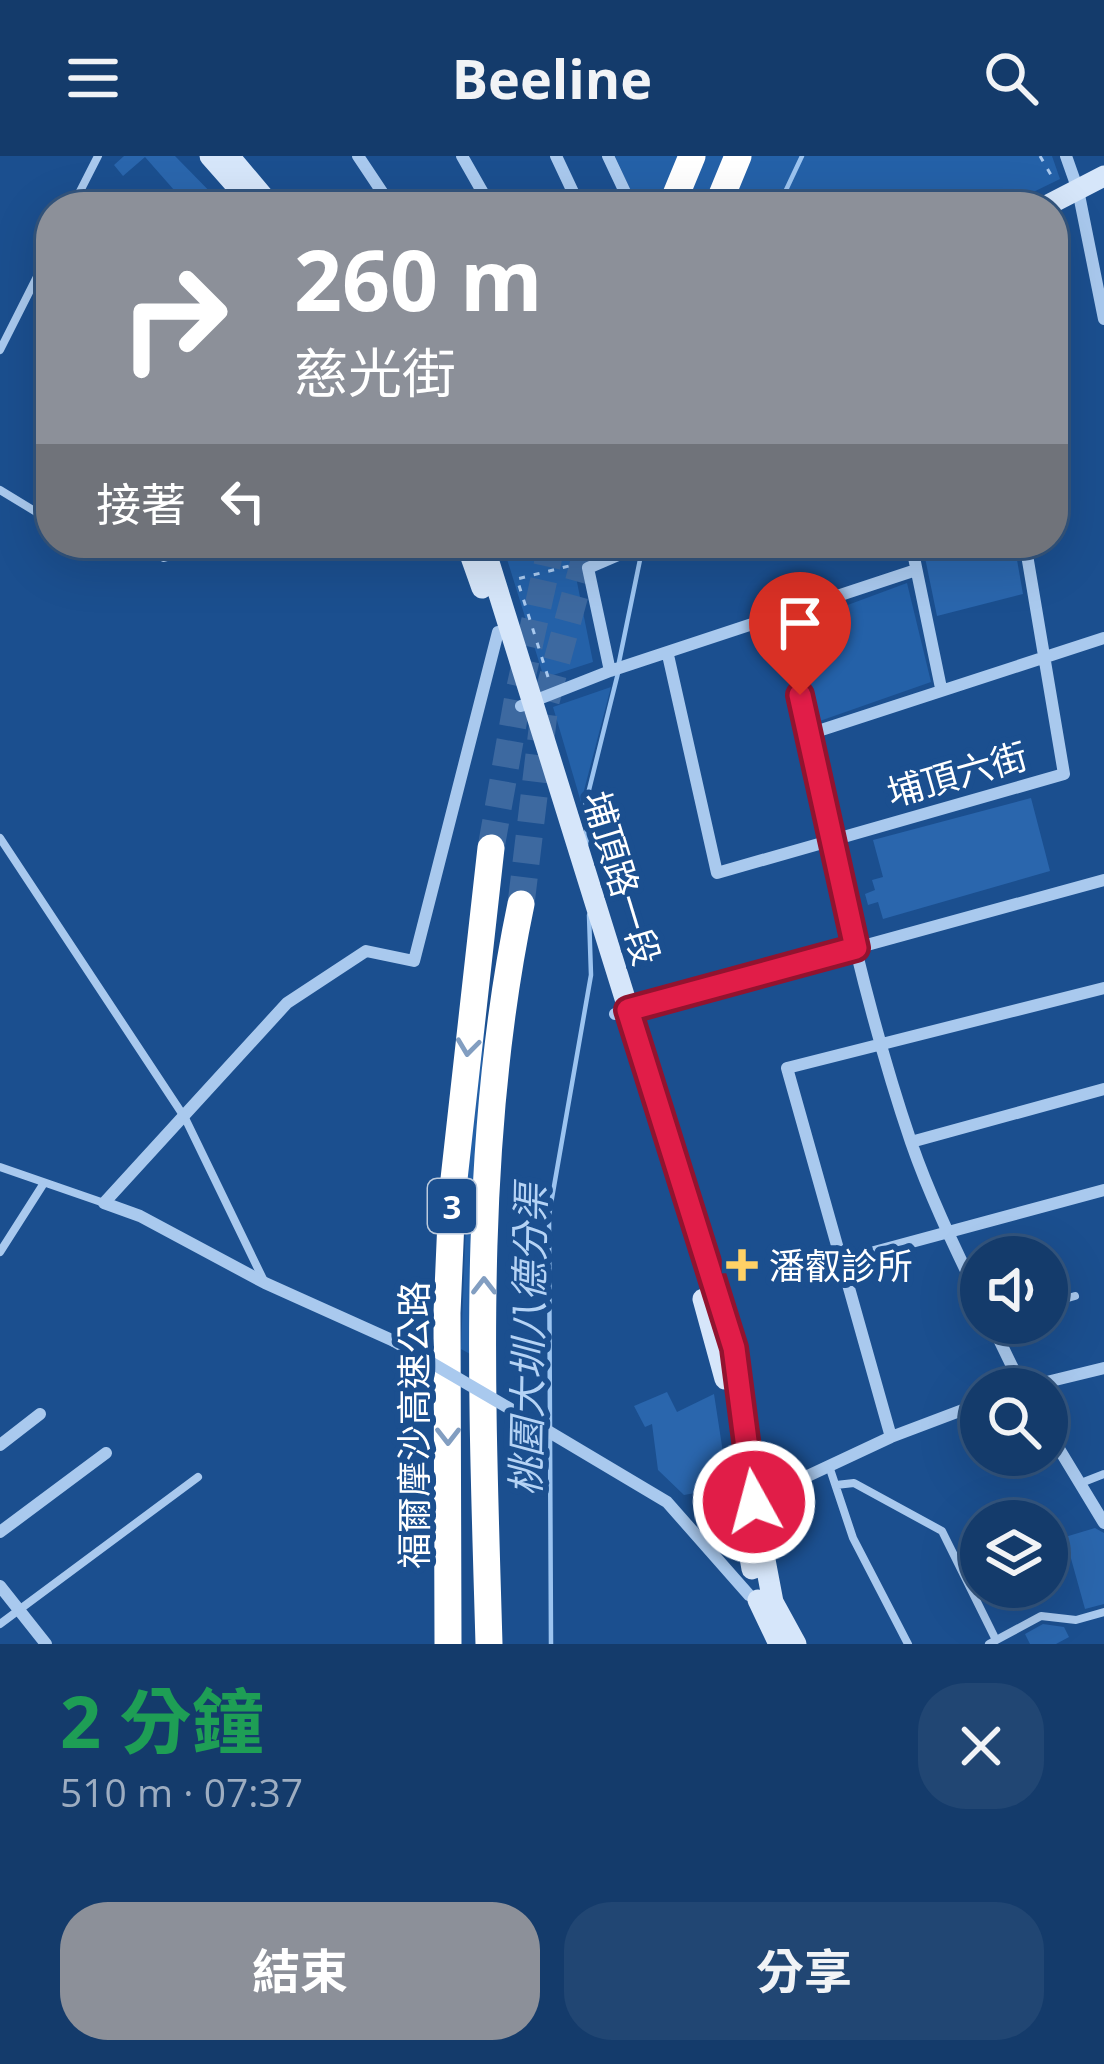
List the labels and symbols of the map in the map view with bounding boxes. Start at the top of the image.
pin [749,572,851,695]
street label: 埔頂六街 [881,731,1033,817]
street label: 埔頂路一段 [572,785,672,971]
one-way arrow [455,1037,481,1057]
road number: 3 [428,1179,476,1233]
water label: 桃園大圳八德分渠 [498,1179,556,1496]
place label: 潘叡診所 [769,1241,913,1290]
marker: 潘叡診所 [726,1249,758,1281]
one-way arrow [471,1276,497,1294]
street label: 福爾摩沙高速公路 [389,1281,438,1569]
one-way arrow [435,1428,461,1446]
position arrow [691,1439,817,1565]

